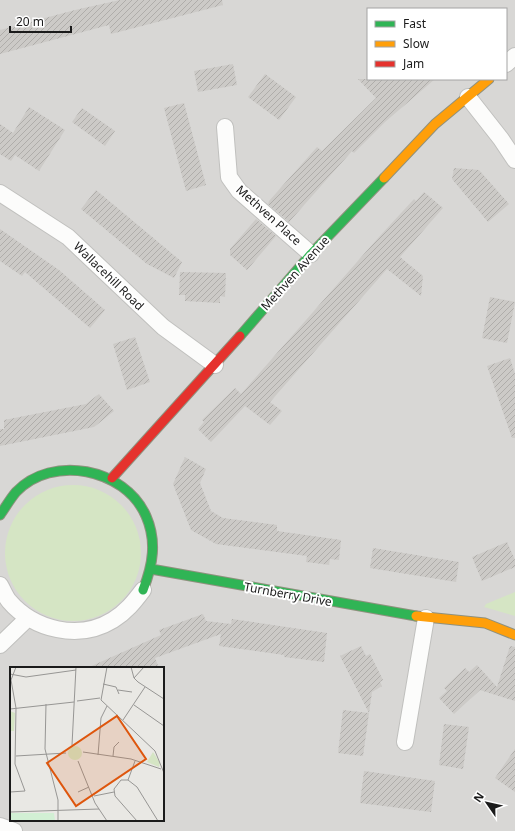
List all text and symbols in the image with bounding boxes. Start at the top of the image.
scale bar [10,8,71,34]
legend [367,8,507,80]
text: 20 m [16,13,44,30]
text: Fast [403,15,427,32]
text: Slow [403,35,430,52]
text: Jam [402,55,424,72]
street label: Methven Place [233,181,305,249]
street label: Methven Avenue [257,232,333,314]
street label: Wallacehill Road [70,238,148,314]
street label: Turnberry Drive [243,578,333,610]
inset map [10,667,164,821]
north arrow [467,783,507,823]
text: N [470,789,487,805]

